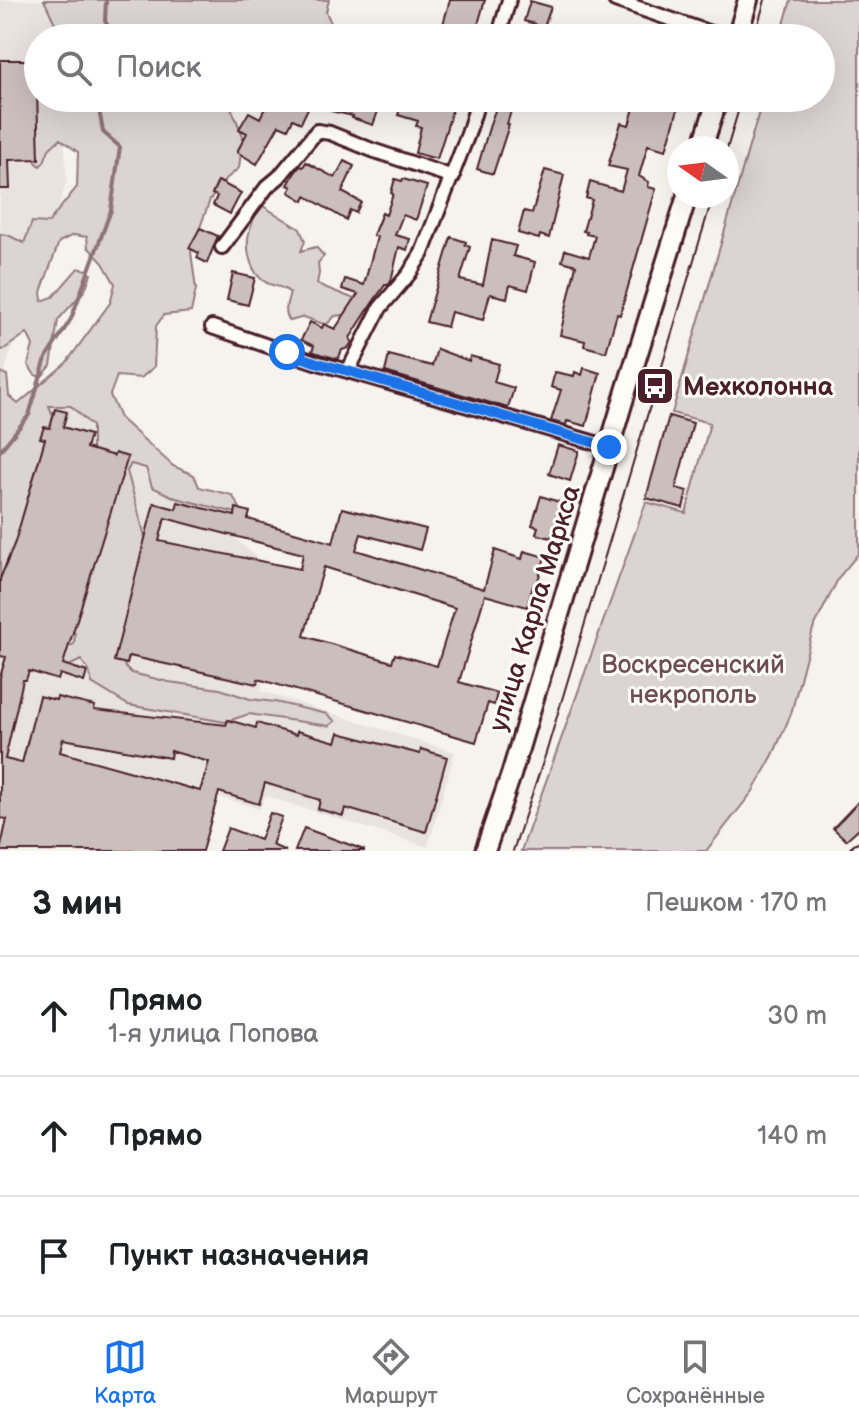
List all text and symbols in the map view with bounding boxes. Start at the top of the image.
search box [24,24,835,112]
icon: search [52,46,96,90]
text: Поиск [116,50,202,86]
north arrow [667,136,739,208]
route start [269,334,305,370]
bus stop icon: Мехколонна [634,365,676,407]
place label: Мехколонна [683,372,834,403]
route end [591,429,627,465]
street label: улица Карла Маркса [483,482,588,735]
park label: Воскресенский некрополь [601,650,785,711]
text: 3 мин [32,883,123,924]
text: Пешком · 170 m [645,888,827,919]
text: Прямо [108,983,202,1019]
icon: ahead [32,994,76,1038]
text: 30 m [767,1001,827,1032]
text: 1-я улица Попова [108,1019,319,1050]
icon: ahead [32,1114,76,1158]
text: Прямо [108,1118,202,1154]
text: 140 m [757,1121,827,1152]
icon: arrive [32,1234,76,1278]
text: Пункт назначения [108,1238,369,1274]
tab: Карта [94,1335,156,1410]
tab: Маршрут [344,1335,438,1410]
tab: Сохранённые [626,1335,765,1410]

